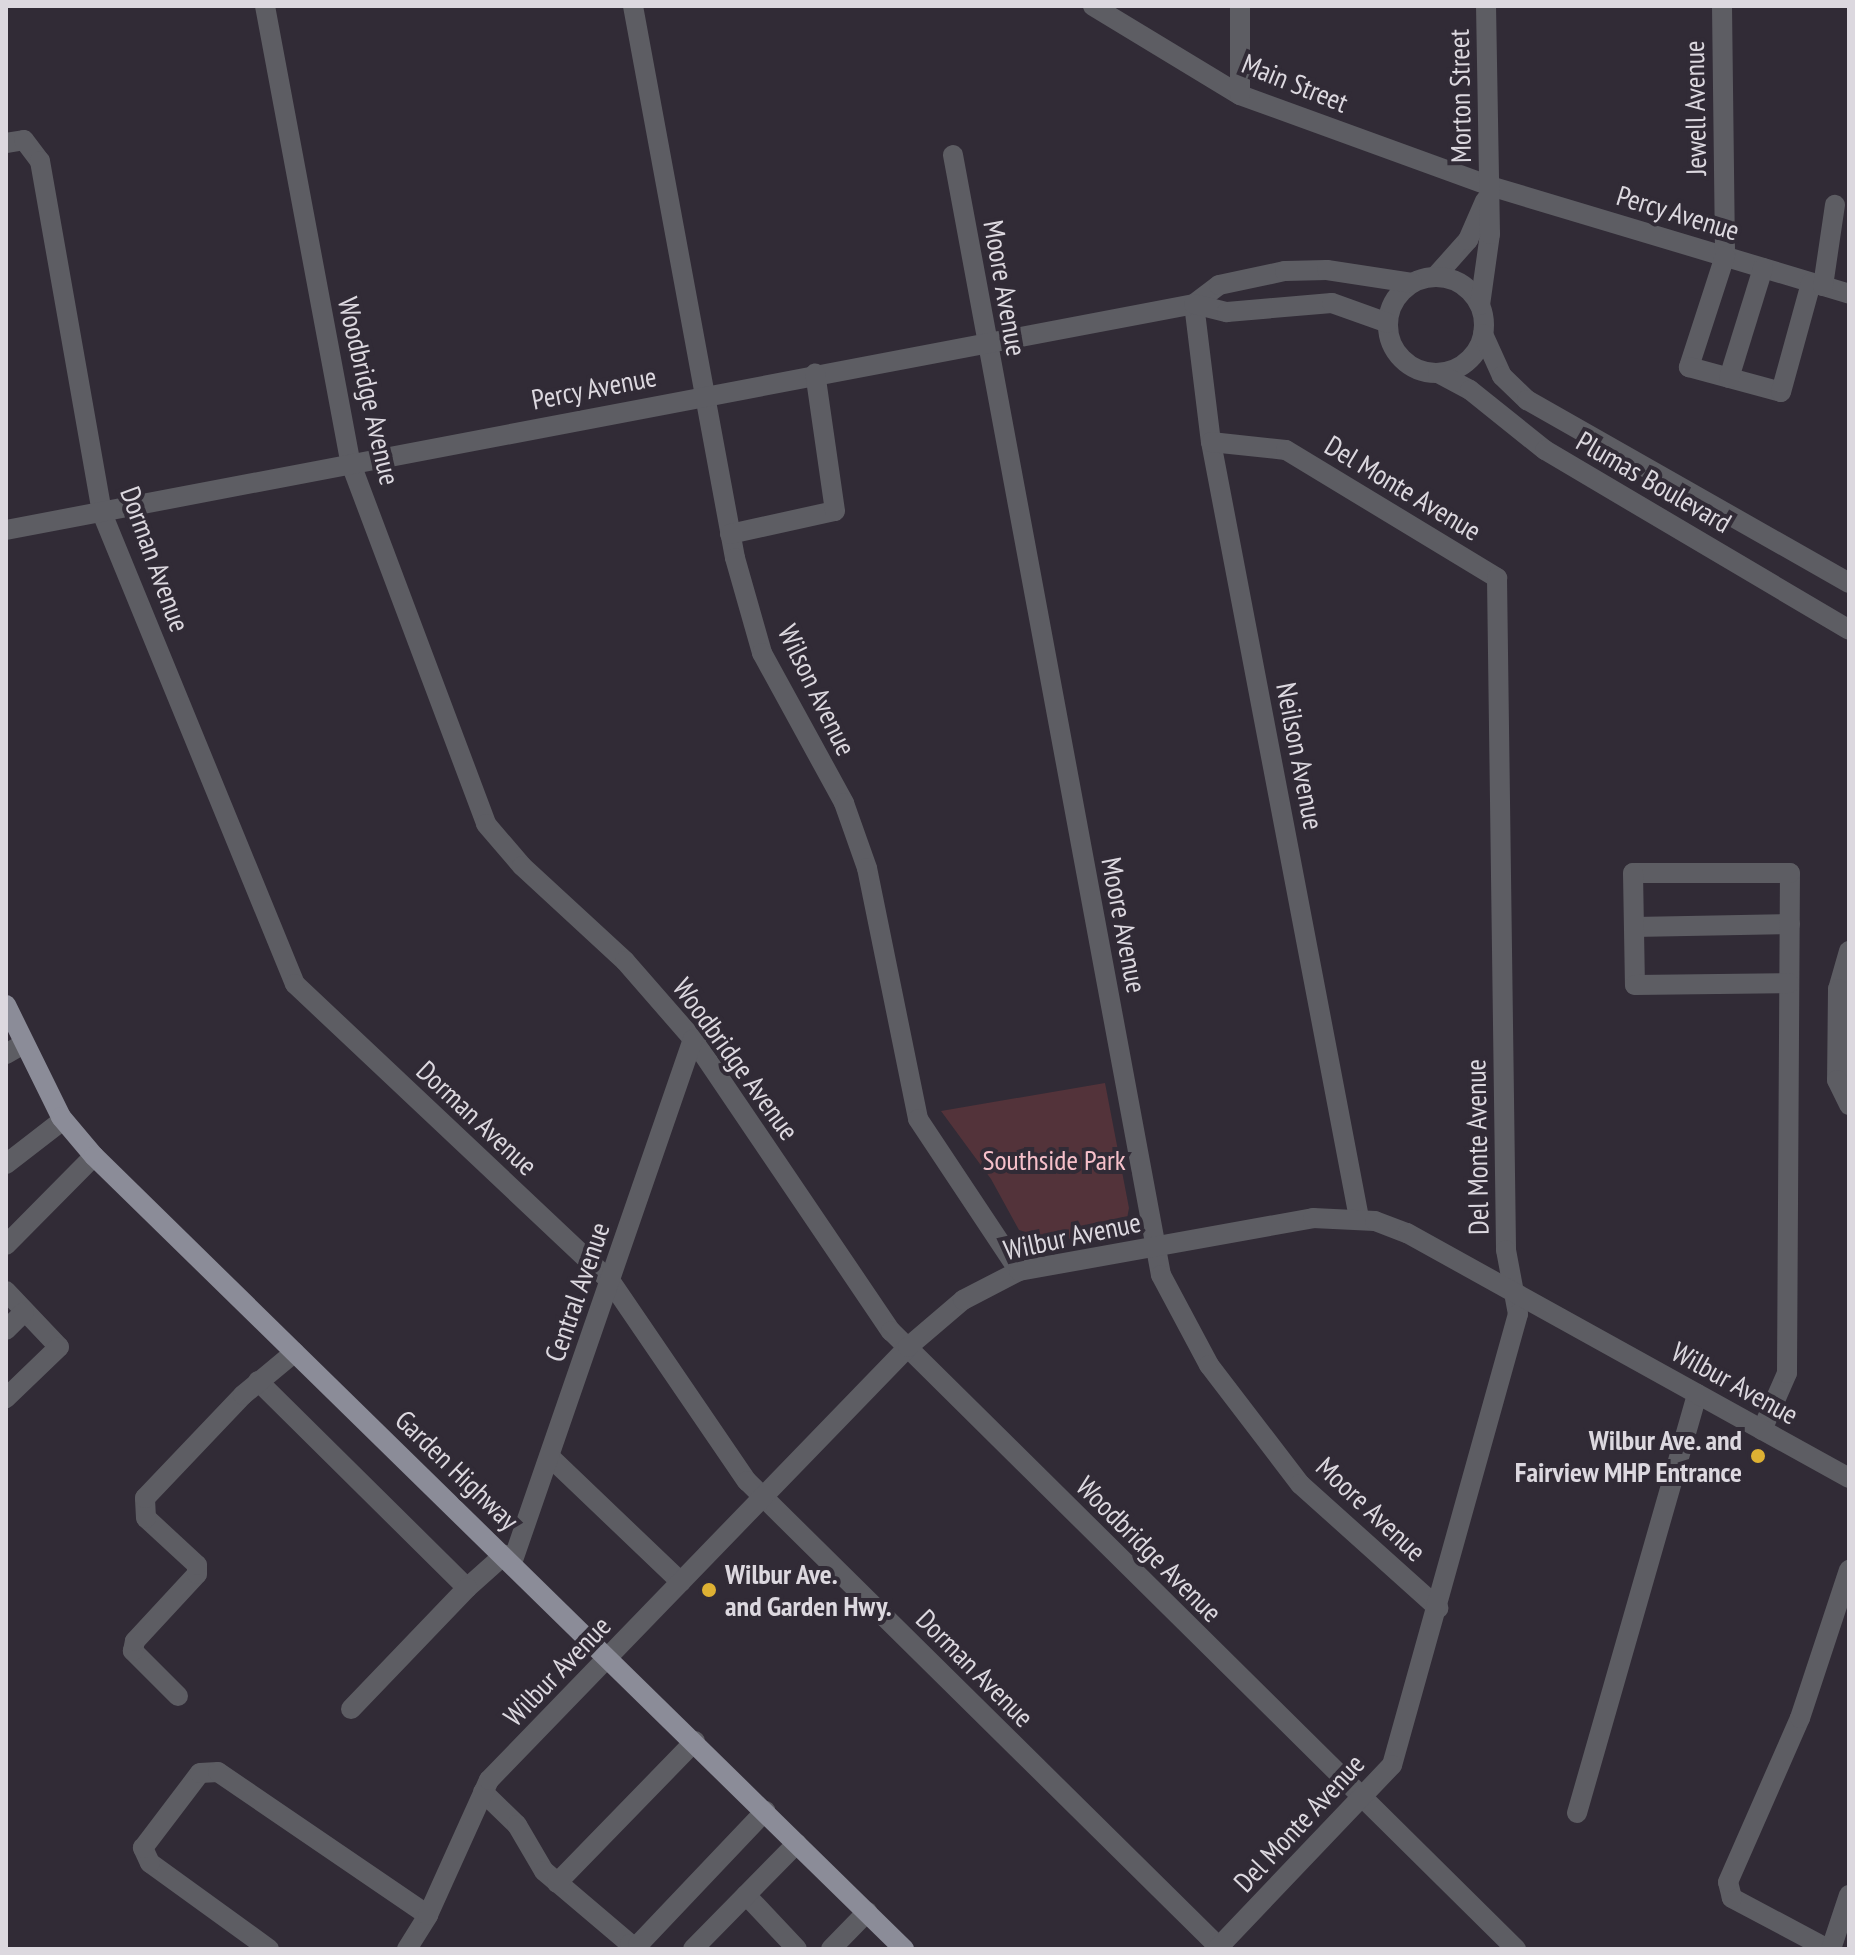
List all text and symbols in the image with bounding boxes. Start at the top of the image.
street label: Morton Street [1442,29,1478,163]
street label: Jewell Avenue [1677,40,1713,176]
street label: Main Street [1237,47,1353,119]
street label: Percy Avenue [1612,178,1744,248]
street label: Moore Avenue [976,217,1034,359]
street label: Woodbridge Avenue [331,293,407,489]
street label: Percy Avenue [528,359,660,417]
street label: Plumas Boulevard [1571,424,1737,540]
street label: Del Monte Avenue [1319,428,1487,548]
street label: Dorman Avenue [113,481,197,637]
street label: Wilson Avenue [771,619,863,761]
street label: Neilson Avenue [1269,679,1331,833]
street label: Moore Avenue [1094,854,1154,996]
street label: Woodbridge Avenue [666,971,806,1147]
street label: Dorman Avenue [410,1054,544,1182]
street label: Del Monte Avenue [1459,1058,1495,1236]
park label: Southside Park [982,1143,1126,1177]
street label: Wilbur Avenue [1000,1205,1144,1267]
street label: Central Avenue [537,1218,617,1366]
street label: Wilbur Avenue [1666,1334,1804,1432]
street label: Garden Highway [388,1403,526,1537]
place label: Wilbur Ave. and Fairview MHP Entrance [1513,1423,1742,1489]
marker: Wilbur Ave. and Fairview MHP Entrance [1749,1447,1767,1465]
street label: Moore Avenue [1309,1450,1433,1568]
street label: Woodbridge Avenue [1069,1469,1229,1629]
place label: Wilbur Ave. and Garden Hwy. [725,1557,892,1623]
marker: Wilbur Ave. and Garden Hwy. [700,1581,718,1599]
street label: Dorman Avenue [909,1602,1041,1734]
street label: Wilbur Avenue [496,1609,618,1733]
street label: Del Monte Avenue [1226,1747,1372,1899]

